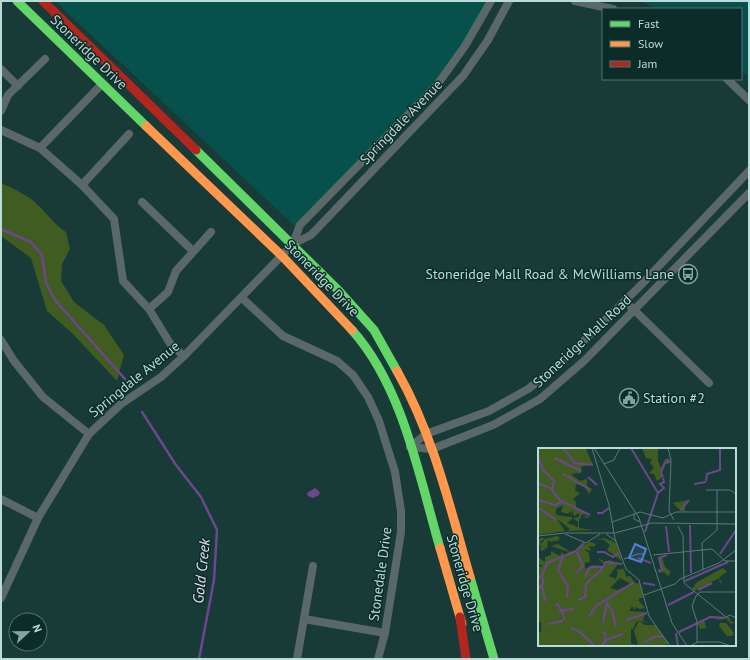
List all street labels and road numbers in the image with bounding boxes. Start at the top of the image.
street label: Stoneridge Drive [47,11,131,93]
street label: Springdale Avenue [356,76,446,168]
street label: Stoneridge Drive [281,236,363,320]
street label: Stoneridge Mall Road [529,291,635,391]
street label: Springdale Avenue [85,337,183,421]
street label: Stonedale Drive [364,526,396,622]
street label: Stoneridge Drive [443,532,487,634]

